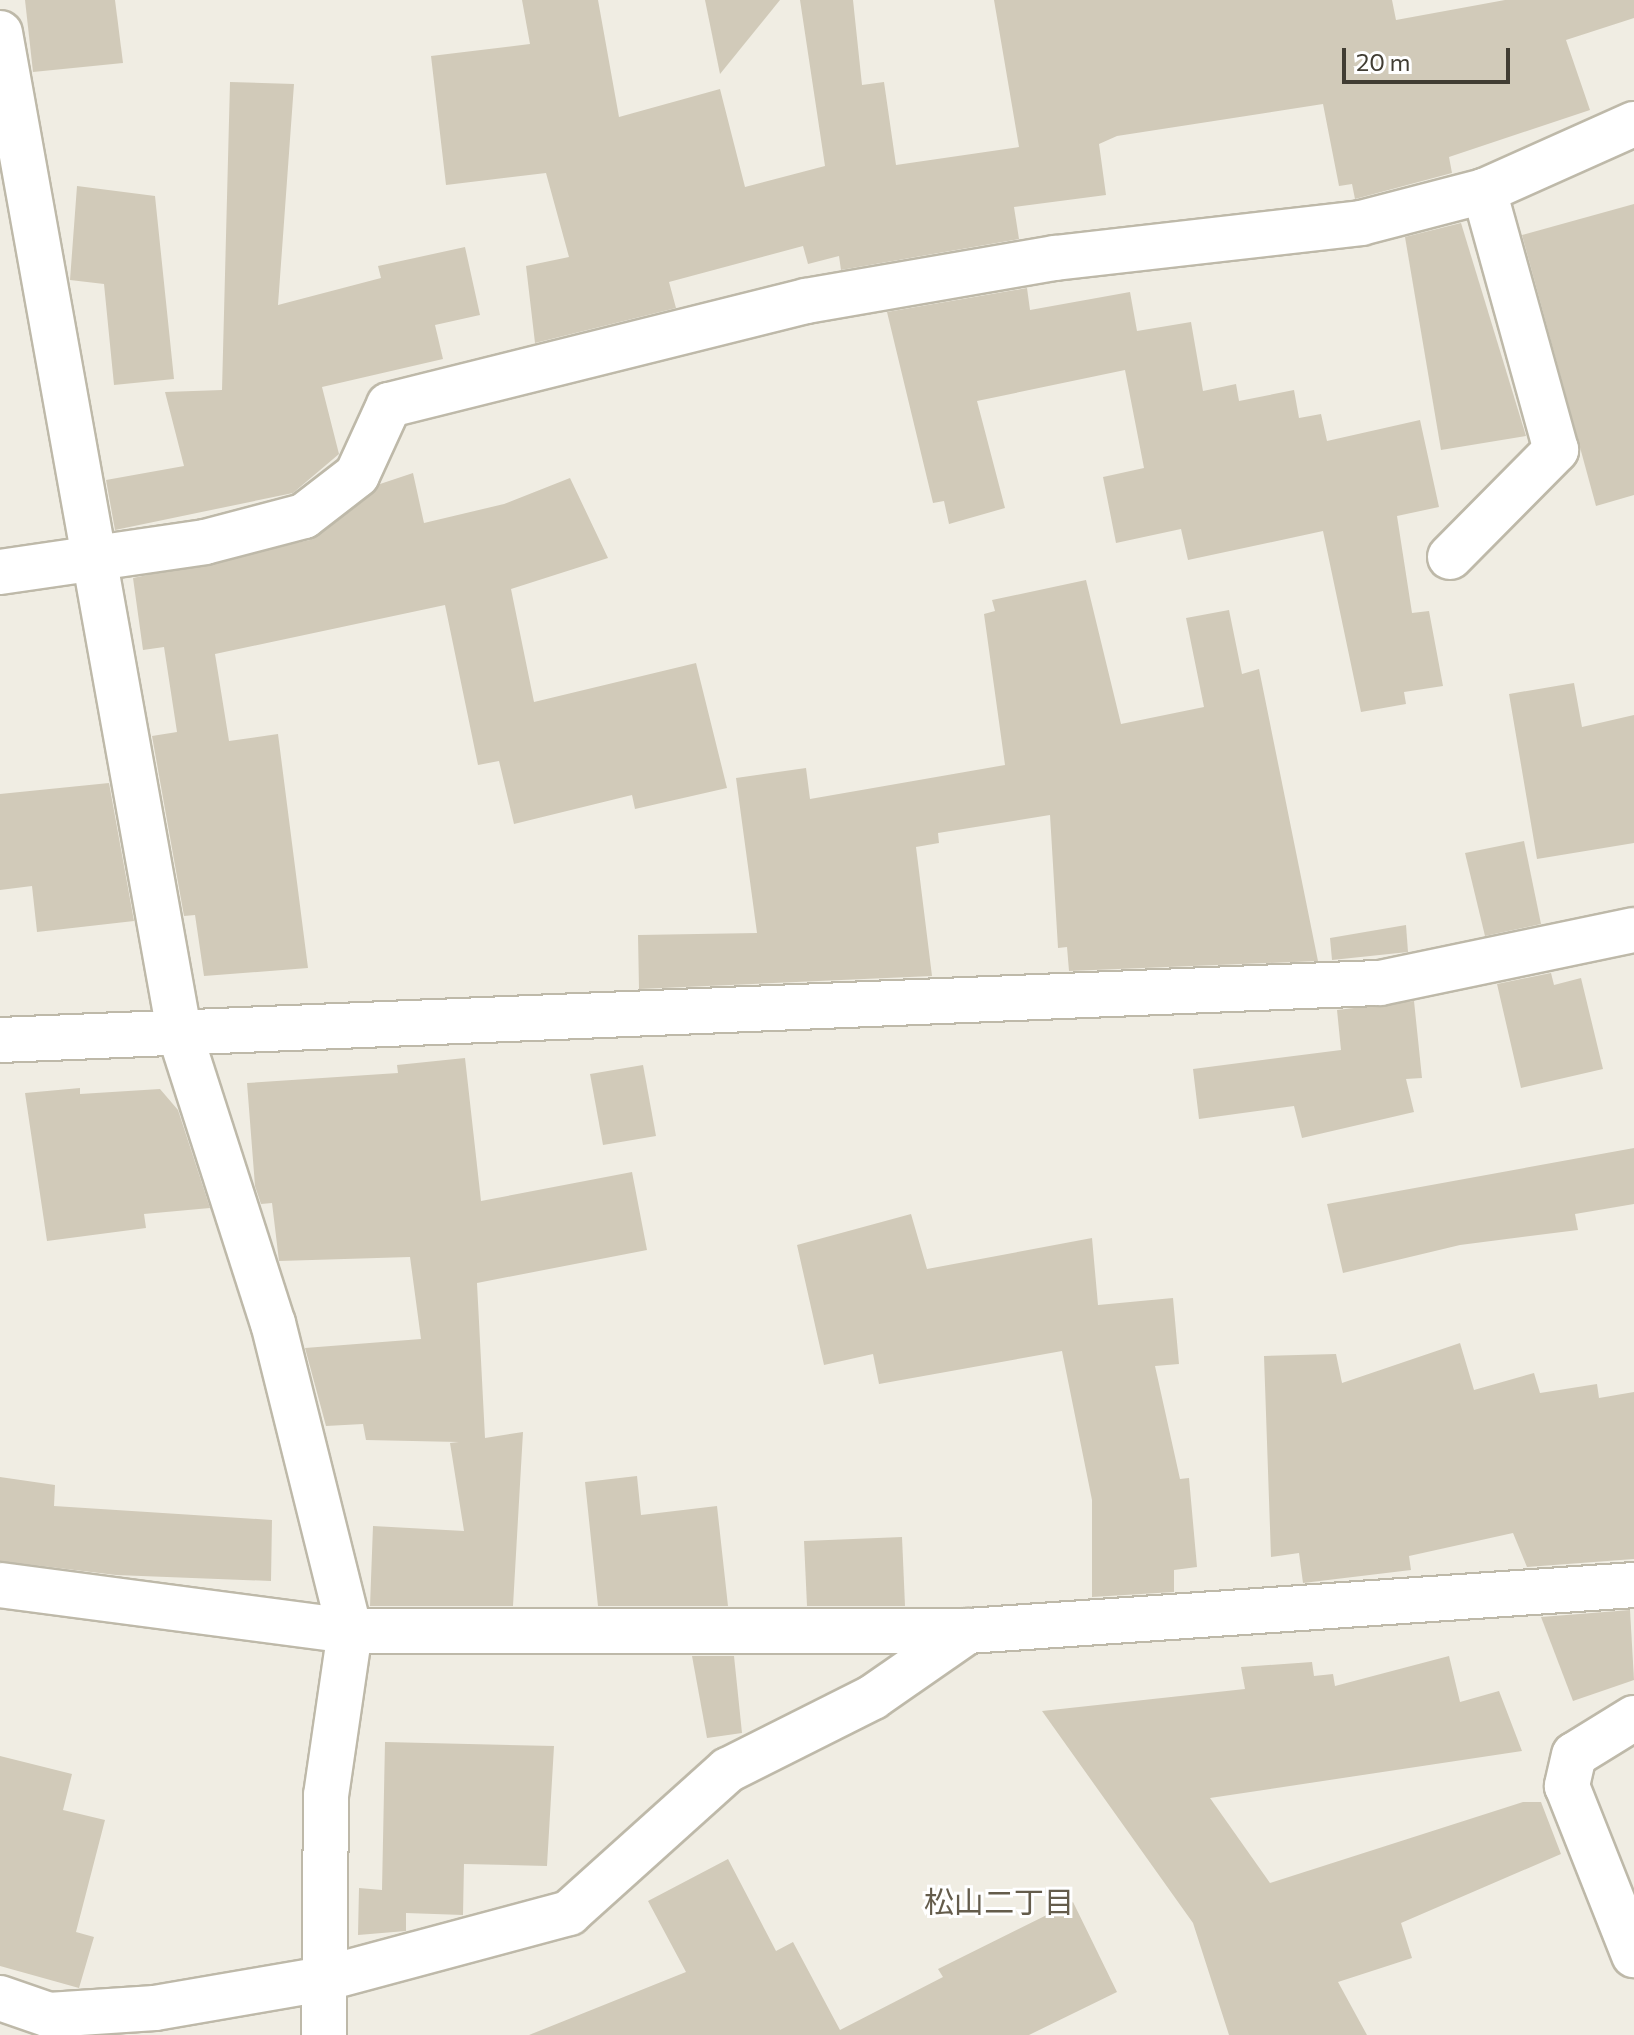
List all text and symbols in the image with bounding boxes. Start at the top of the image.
scale bar [1346,32,1514,82]
text: 20 m [1356,47,1410,76]
district label: 松山二丁目 [924,1883,1074,1919]

